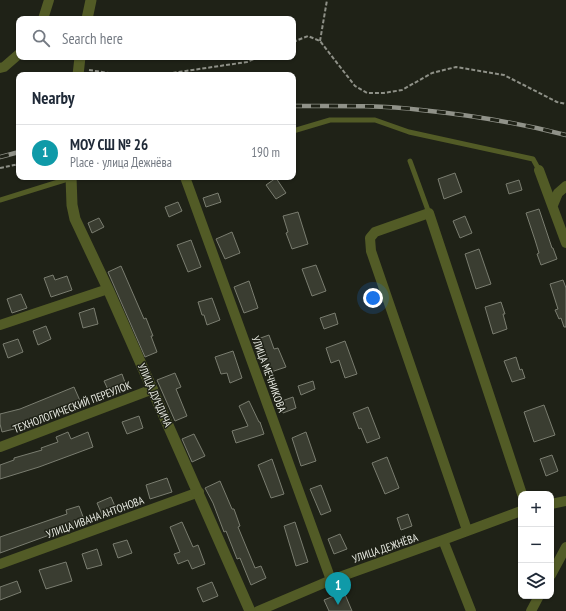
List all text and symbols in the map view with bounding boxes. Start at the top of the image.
search box [16,16,296,60]
icon: search [30,27,52,49]
text: Search here [62,29,123,48]
text: Nearby [32,87,75,109]
text: МОУ СШ № 26 [70,135,148,154]
text: 1 [42,144,48,161]
text: 190 m [251,144,280,161]
text: Place · улица Дежнёва [70,154,172,171]
your location [363,288,383,308]
street label: УЛИЦА МЕЧНИКОВА [249,334,290,415]
street label: УЛИЦА ДУНДИЧА [135,361,176,430]
street label: ТЕХНОЛОГИЧЕСКИЙ ПЕРЕУЛОК [11,378,134,436]
map controls [518,491,554,599]
button: + [518,491,554,527]
street label: УЛИЦА ИВАНА АНТОНОВА [44,493,146,541]
button: − [518,527,554,563]
street label: УЛИЦА ДЕЖНЁВА [350,530,420,566]
button: layers [518,563,554,599]
pin: 1 [325,572,351,605]

